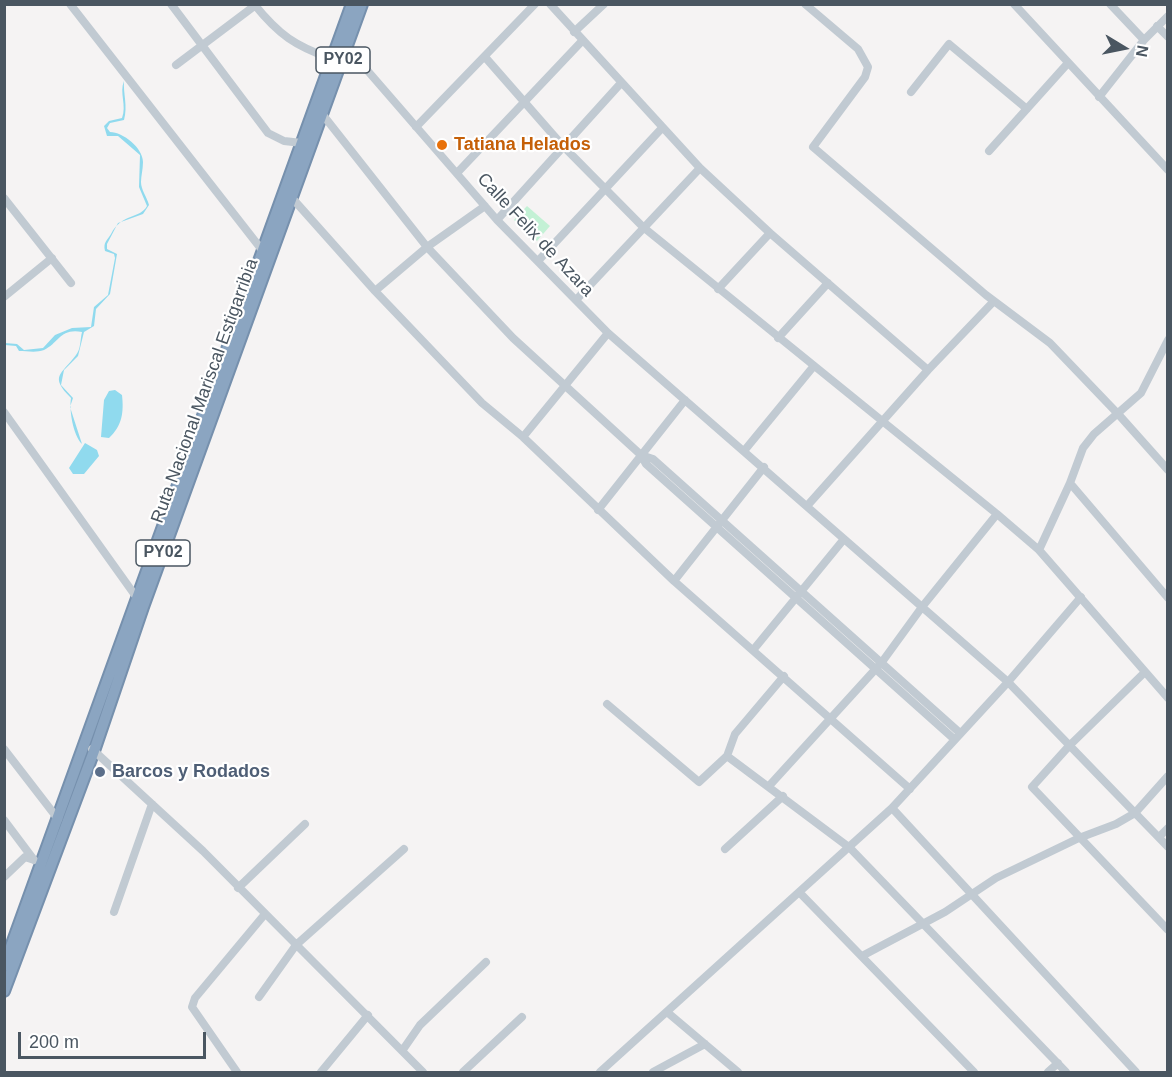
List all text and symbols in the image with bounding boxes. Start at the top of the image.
north arrow [1094,18,1154,78]
text: N [1133,44,1152,58]
road number: PY02 [316,47,370,73]
place label: Tatiana Helados [454,134,591,156]
marker: Tatiana Helados [435,138,449,152]
street label: Calle Felix de Azara [472,169,598,301]
street label: Ruta Nacional Mariscal Estigarribia [147,256,263,526]
road number: PY02 [136,540,190,566]
place label: Barcos y Rodados [112,761,270,783]
marker: Barcos y Rodados [93,765,107,779]
scale bar [21,1020,208,1058]
text: 200 m [29,1032,79,1052]

